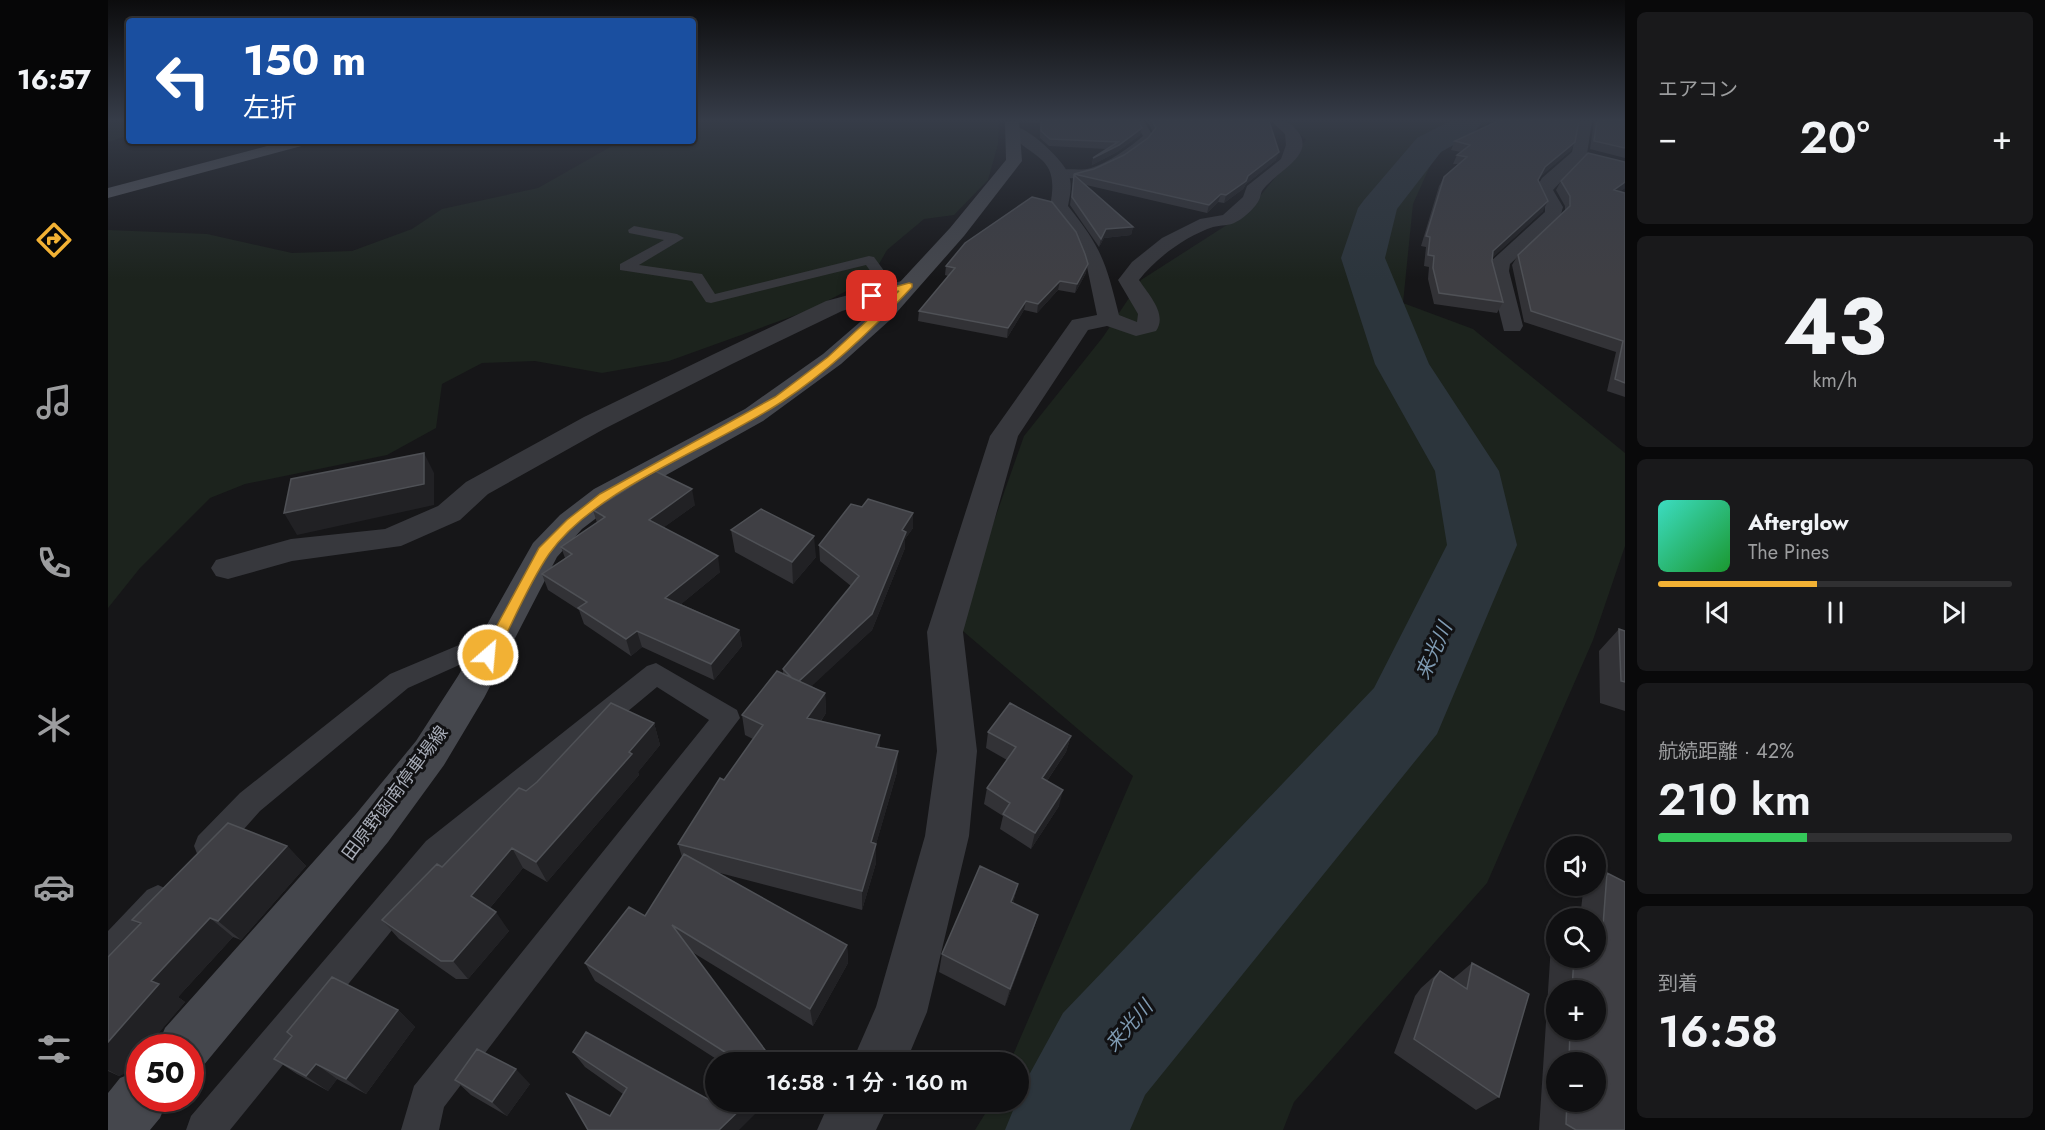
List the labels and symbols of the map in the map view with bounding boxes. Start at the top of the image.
pin [846,270,897,321]
water label: 来光川 [1409,616,1460,684]
position arrow [456,623,520,687]
street label: 田原野函南停車場線 [336,720,454,866]
water label: 来光川 [1098,992,1161,1058]
speed limit sign: 50 [126,1034,204,1112]

